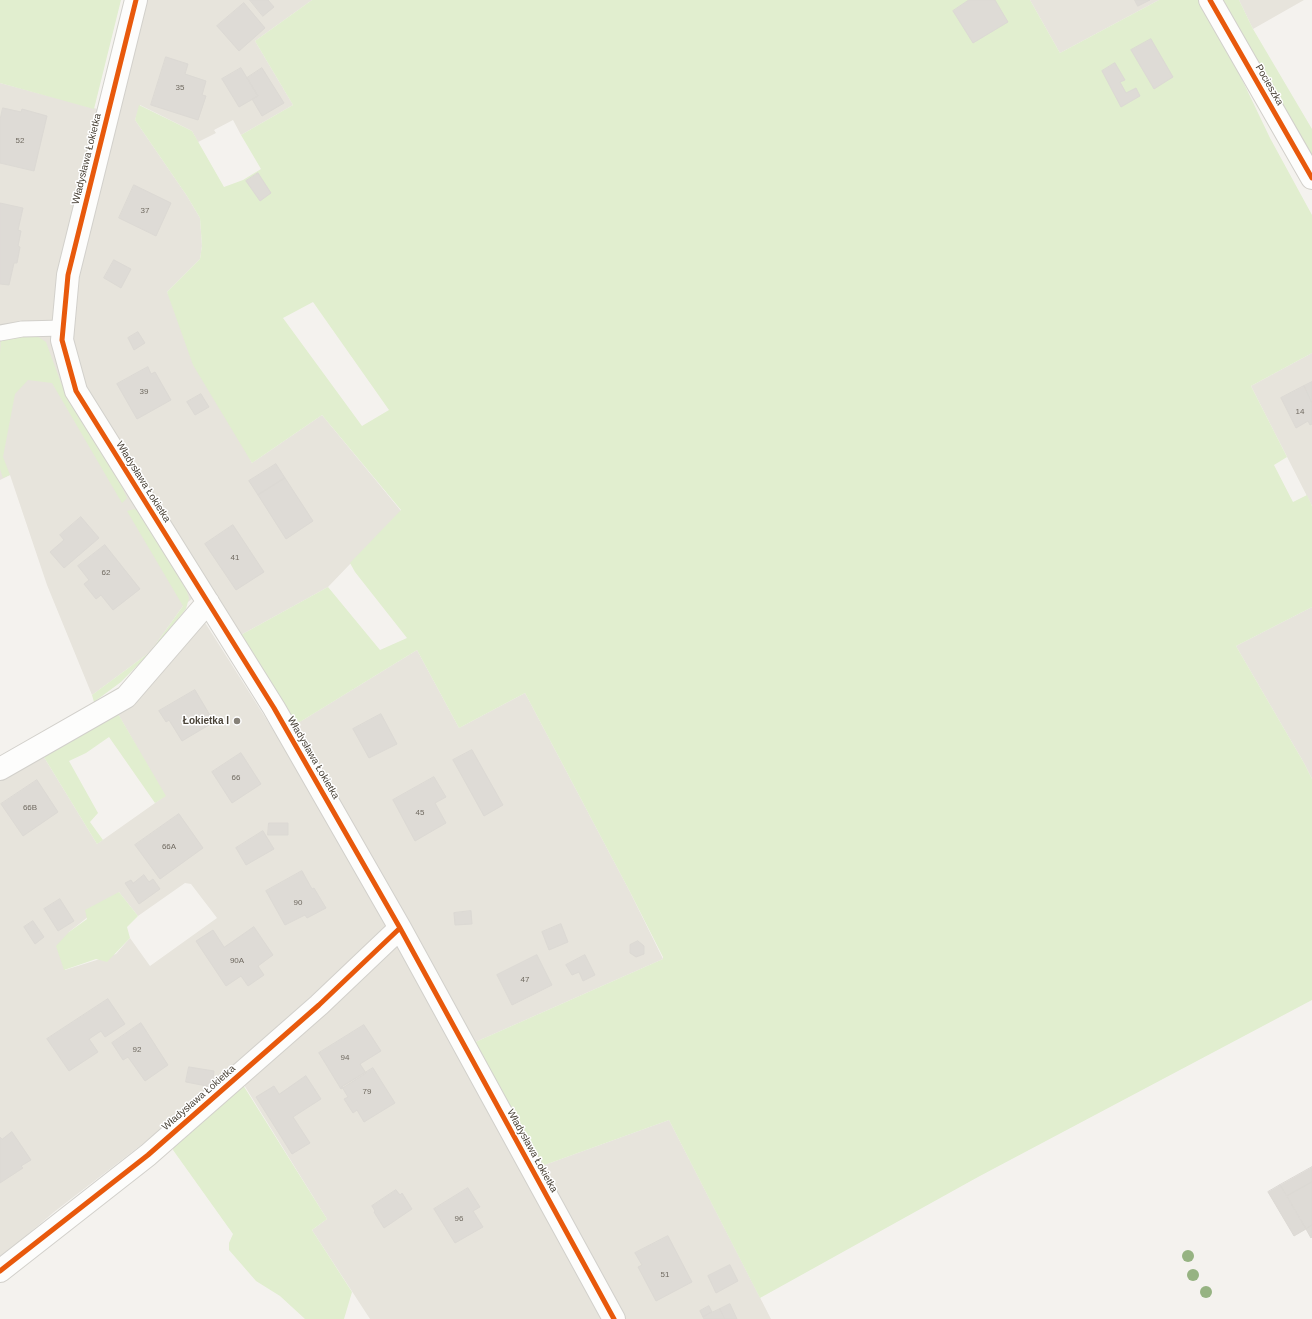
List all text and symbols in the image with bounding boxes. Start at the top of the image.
street label: Pocieszka [1252,62,1286,108]
house number: 35 [176,83,184,93]
street label: Władysława Łokietka [70,112,104,206]
house number: 52 [16,136,24,146]
house number: 37 [141,206,149,216]
house number: 39 [140,387,148,397]
house number: 14 [1296,407,1304,417]
street label: Władysława Łokietka [113,439,173,525]
house number: 41 [231,553,239,563]
house number: 62 [102,568,110,578]
place label: Łokietka I [183,715,229,727]
street label: Władysława Łokietka [284,715,342,801]
marker: Łokietka I [232,716,242,726]
house number: 66 [232,773,240,783]
house number: 66B [23,803,37,813]
house number: 45 [416,808,424,818]
house number: 66A [162,842,176,852]
house number: 90 [294,898,302,908]
house number: 90A [230,956,244,966]
house number: 47 [521,975,529,985]
house number: 92 [133,1045,141,1055]
house number: 94 [341,1053,349,1063]
street label: Władysława Łokietka [160,1063,238,1133]
house number: 79 [363,1087,371,1097]
street label: Władysława Łokietka [504,1107,560,1195]
house number: 96 [455,1214,463,1224]
house number: 51 [661,1270,669,1280]

